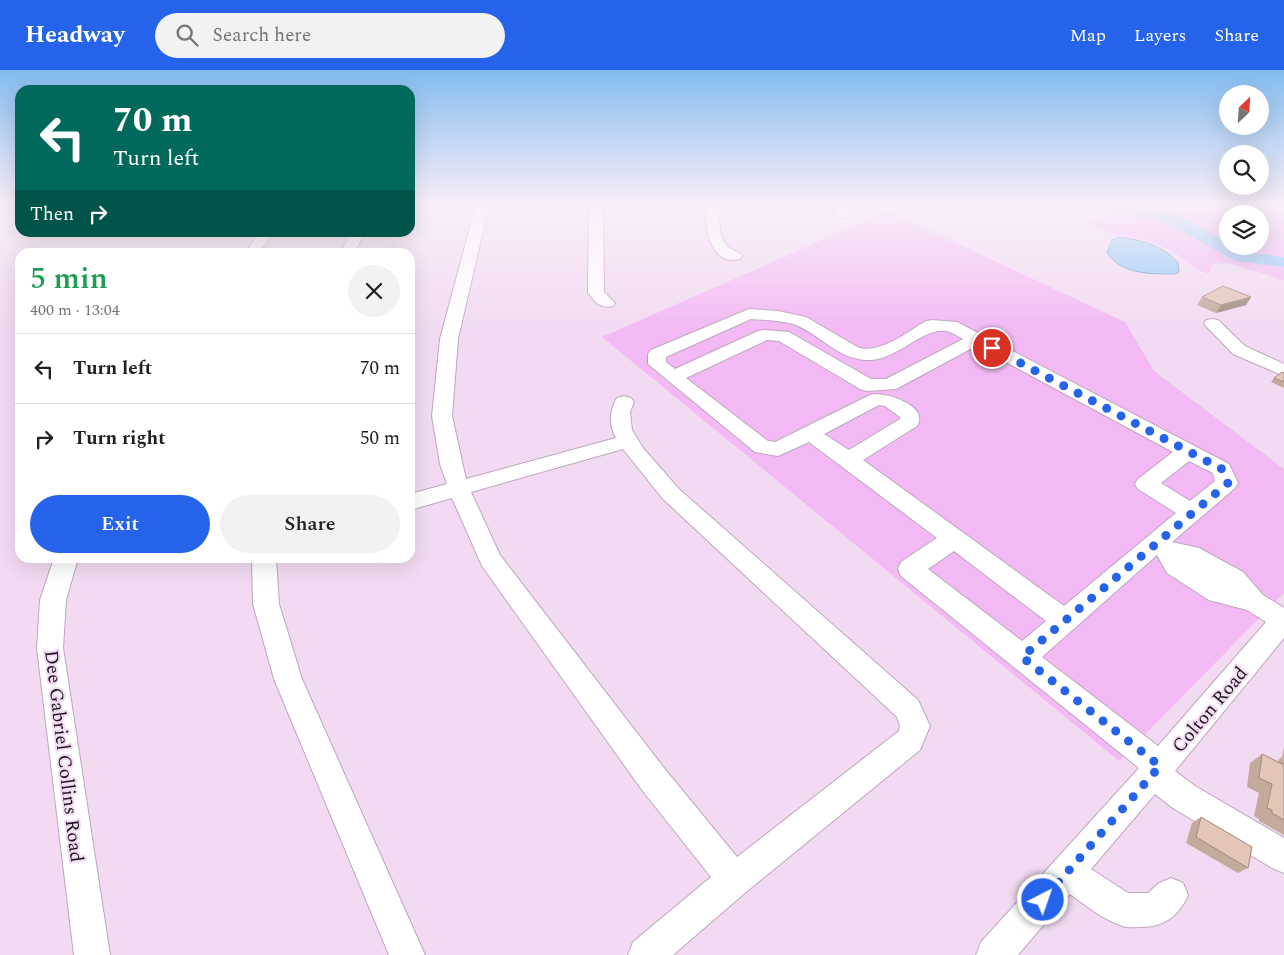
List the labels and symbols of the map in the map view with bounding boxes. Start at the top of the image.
north arrow [1219,85,1269,135]
pin [971,327,1013,369]
street label: Dee Gabriel Collins Road [36,649,91,864]
street label: Colton Road [1165,660,1255,760]
position arrow [1016,873,1068,925]

